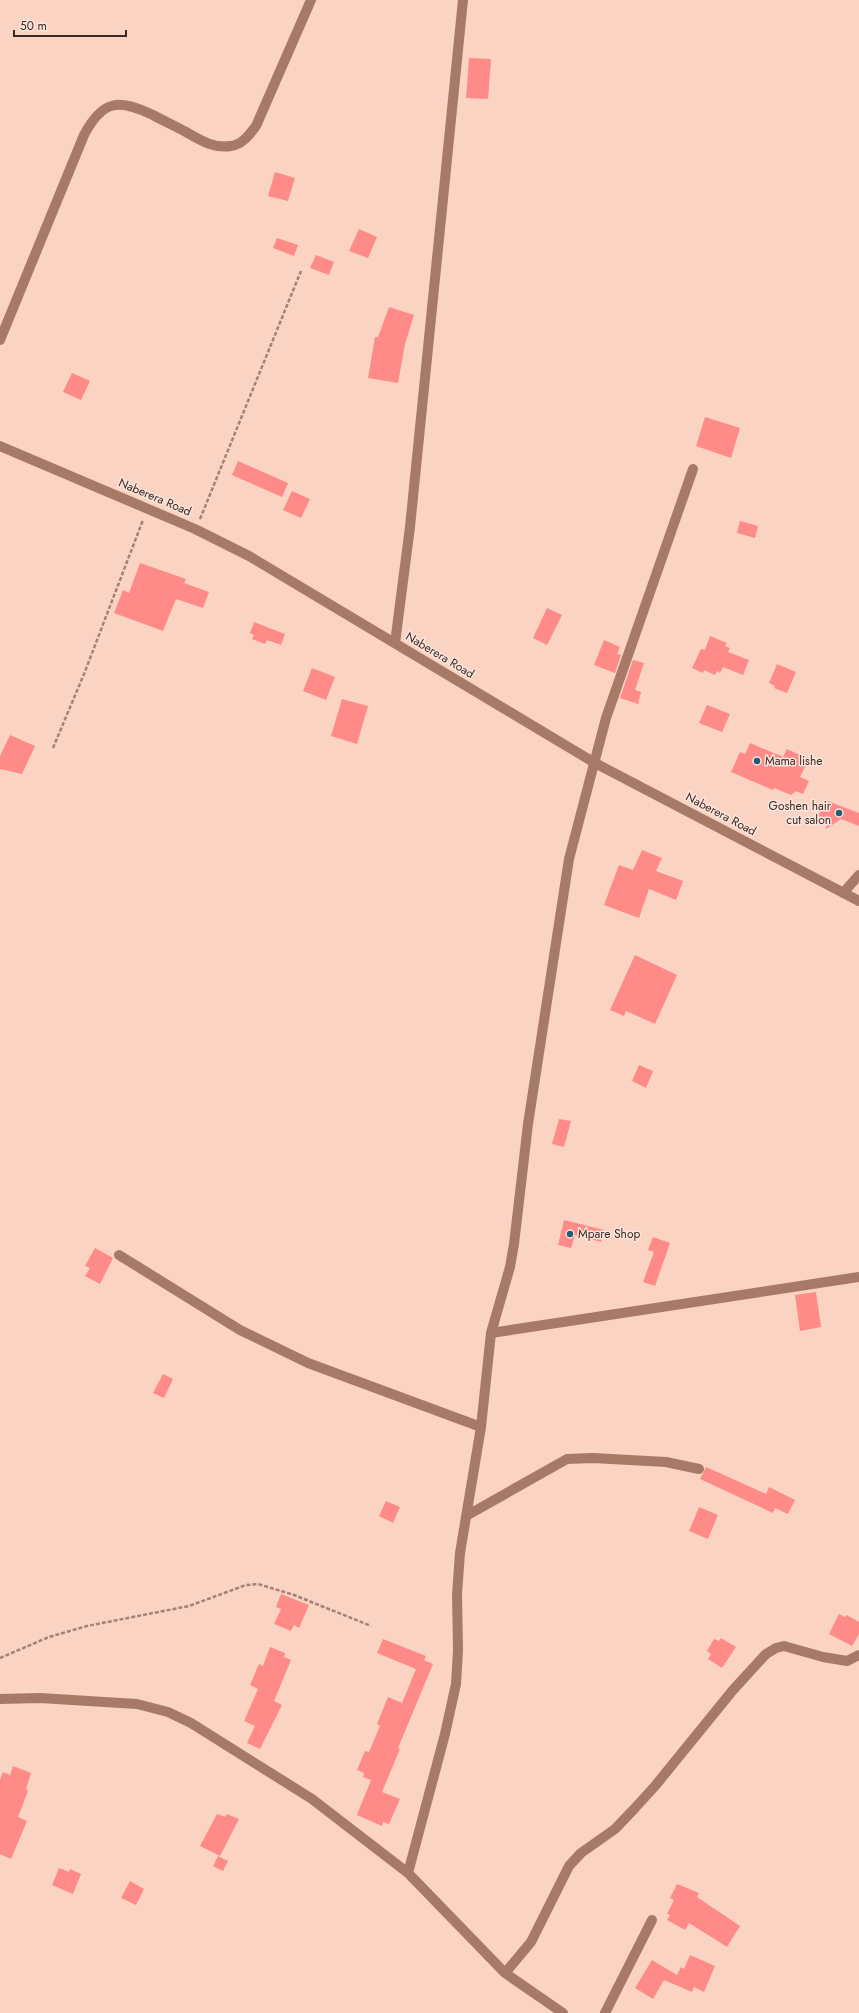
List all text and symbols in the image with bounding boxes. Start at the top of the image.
scale bar [14,12,126,38]
text: 50 m [20,17,47,35]
street label: Naberera Road [116,474,194,520]
street label: Naberera Road [402,627,478,683]
place label: Mama lishe [765,752,822,770]
marker: Mama lishe [752,756,762,766]
street label: Naberera Road [683,788,759,840]
place label: Goshen hair cut salon [769,797,832,829]
marker: Goshen hair cut salon [834,808,844,818]
place label: Mpare Shop [578,1225,640,1243]
marker: Mpare Shop [565,1229,575,1239]

